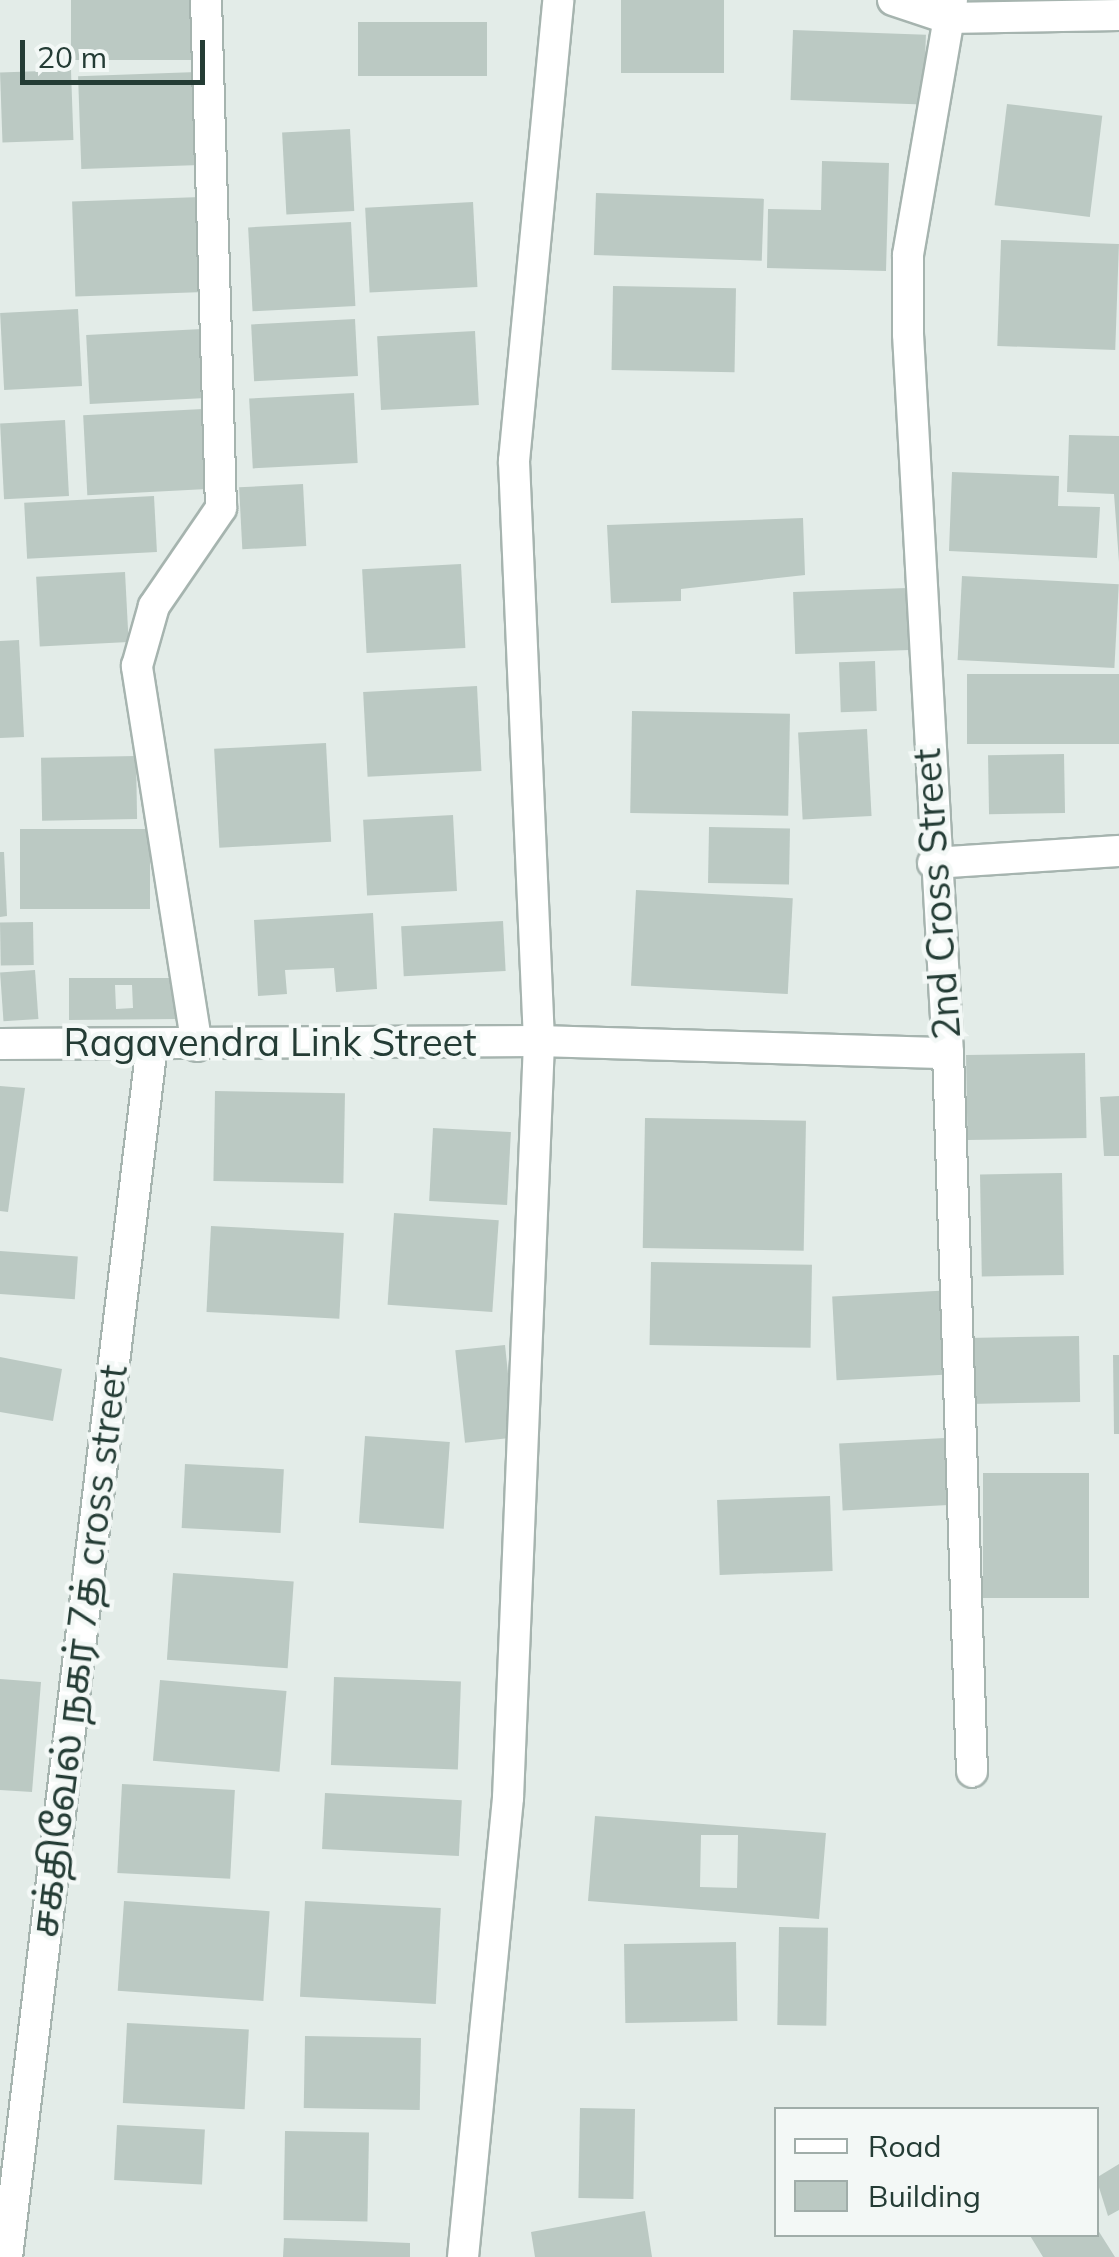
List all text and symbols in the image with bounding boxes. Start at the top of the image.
scale bar [25,20,210,82]
text: 20 m [37,38,107,76]
street label: 2nd Cross Street [904,747,970,1041]
street label: Ragavendra Link Street [63,1020,477,1066]
street label: சக்திவேல் நகர் 7த் cross street [21,1362,137,1940]
legend [774,2107,1099,2237]
text: Road [868,2127,942,2165]
text: Building [868,2177,981,2215]

